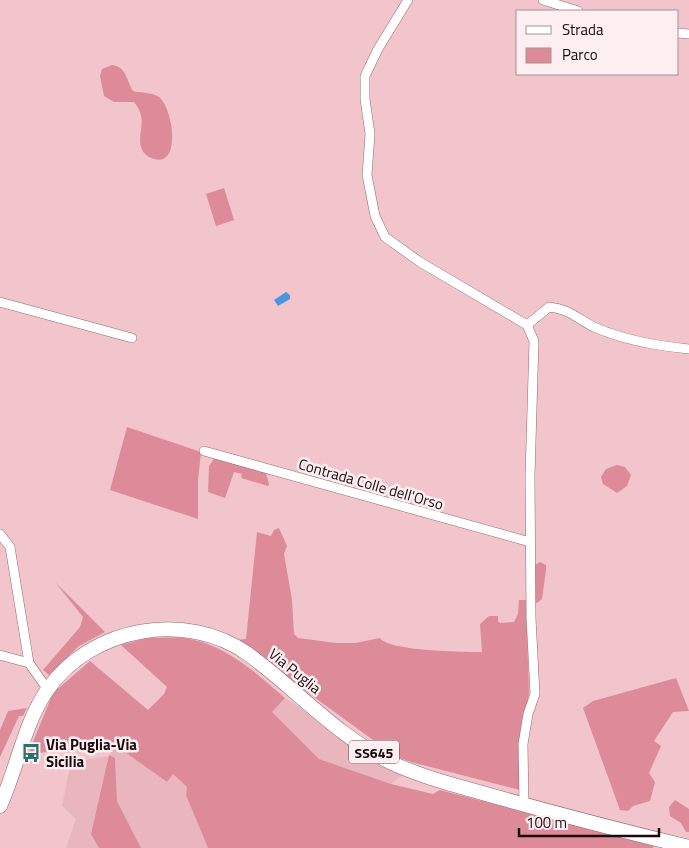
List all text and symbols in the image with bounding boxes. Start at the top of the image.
legend [516,10,679,75]
text: Strada [562,18,604,41]
text: Parco [562,43,598,66]
street label: Contrada Colle dell'Orso [296,452,446,516]
street label: Via Puglia [264,643,327,700]
place label: Via Puglia-Via Sicilia [46,733,137,773]
road number: SS645 [349,740,399,764]
bus stop icon: Via Puglia-Via Sicilia [20,742,42,764]
scale bar [519,806,659,838]
text: 100 m [526,811,567,834]

